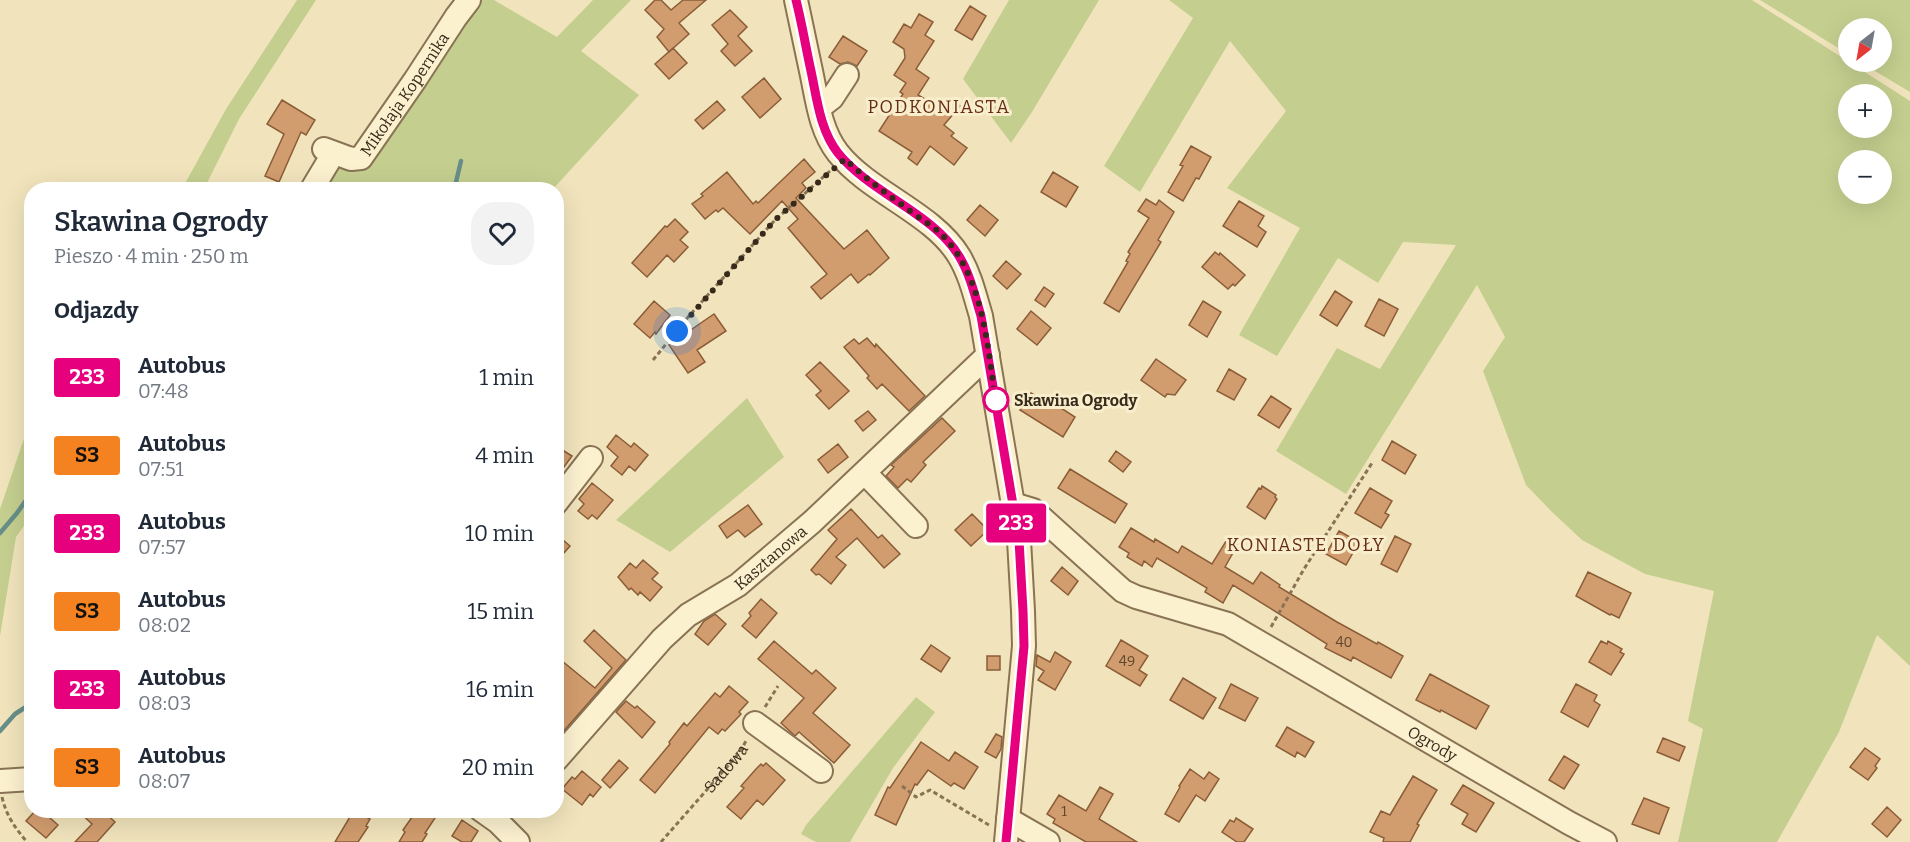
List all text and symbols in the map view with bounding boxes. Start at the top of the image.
north arrow [1838,18,1892,72]
map controls [1838,18,1892,204]
street label: Mikołaja Kopernika [356,29,453,160]
button: + [1838,84,1892,138]
district label: PODKONIASTA [868,96,1010,118]
button: − [1838,150,1892,204]
button: heart [471,202,534,265]
text: Skawina Ogrody [54,205,268,238]
text: Pieszo · 4 min · 250 m [54,244,249,268]
text: Odjazdy [54,297,139,324]
your location [662,316,692,346]
text: Autobus [138,352,226,379]
text: 233 [69,364,105,390]
text: 1 min [479,364,534,391]
text: 07:48 [138,379,189,403]
marker: Skawina Ogrody [983,387,1009,413]
place label: Skawina Ogrody [1014,391,1137,410]
text: Autobus [138,430,226,457]
text: S3 [75,442,99,468]
text: 4 min [475,442,534,469]
text: 07:51 [138,457,184,481]
line badge: 233 [982,504,1050,542]
text: Autobus [138,508,226,535]
text: 233 [998,510,1034,536]
text: 233 [69,520,105,546]
text: 10 min [465,520,534,547]
street label: Kasztanowa [730,521,811,594]
district label: KONIASTE DOŁY [1227,534,1385,556]
text: 07:57 [138,535,185,559]
text: Autobus [138,586,226,613]
text: S3 [75,598,99,624]
text: 15 min [467,598,534,625]
text: 08:02 [138,613,191,637]
house number: 40 [1335,634,1353,651]
house number: 49 [1119,653,1135,670]
text: Autobus [138,664,226,691]
text: 233 [69,676,105,702]
text: 16 min [466,676,534,703]
text: 08:03 [138,691,191,715]
street label: Ogrody [1404,722,1461,766]
street label: Sadowa [700,741,752,797]
text: Autobus [138,742,226,769]
text: S3 [75,754,99,780]
text: 20 min [462,754,534,781]
text: 08:07 [138,769,190,793]
house number: 1 [1061,803,1067,820]

